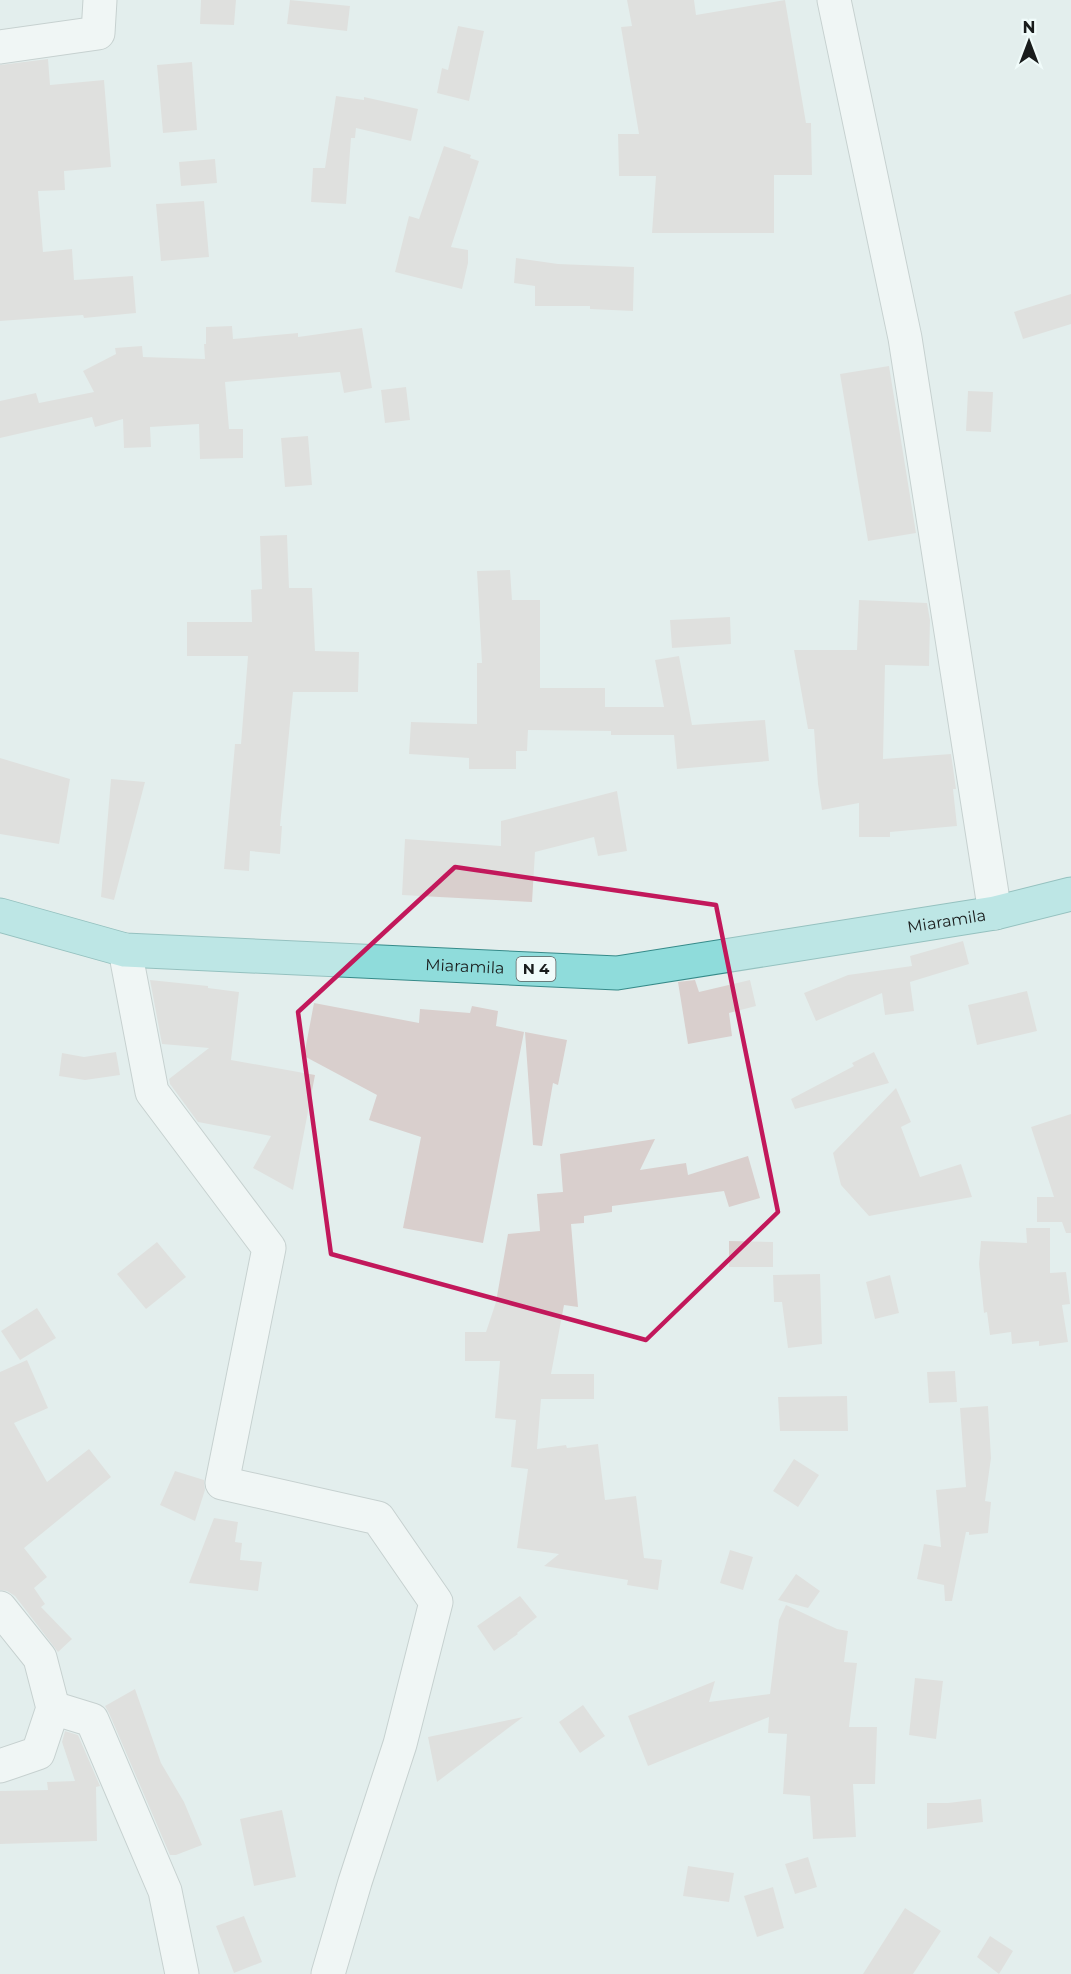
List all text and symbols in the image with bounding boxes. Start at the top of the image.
north arrow [999,12,1059,72]
text: N [1023,18,1035,37]
street label: Miaramila [906,906,987,937]
street label: Miaramila [425,955,505,978]
road number: N 4 [516,957,556,981]

